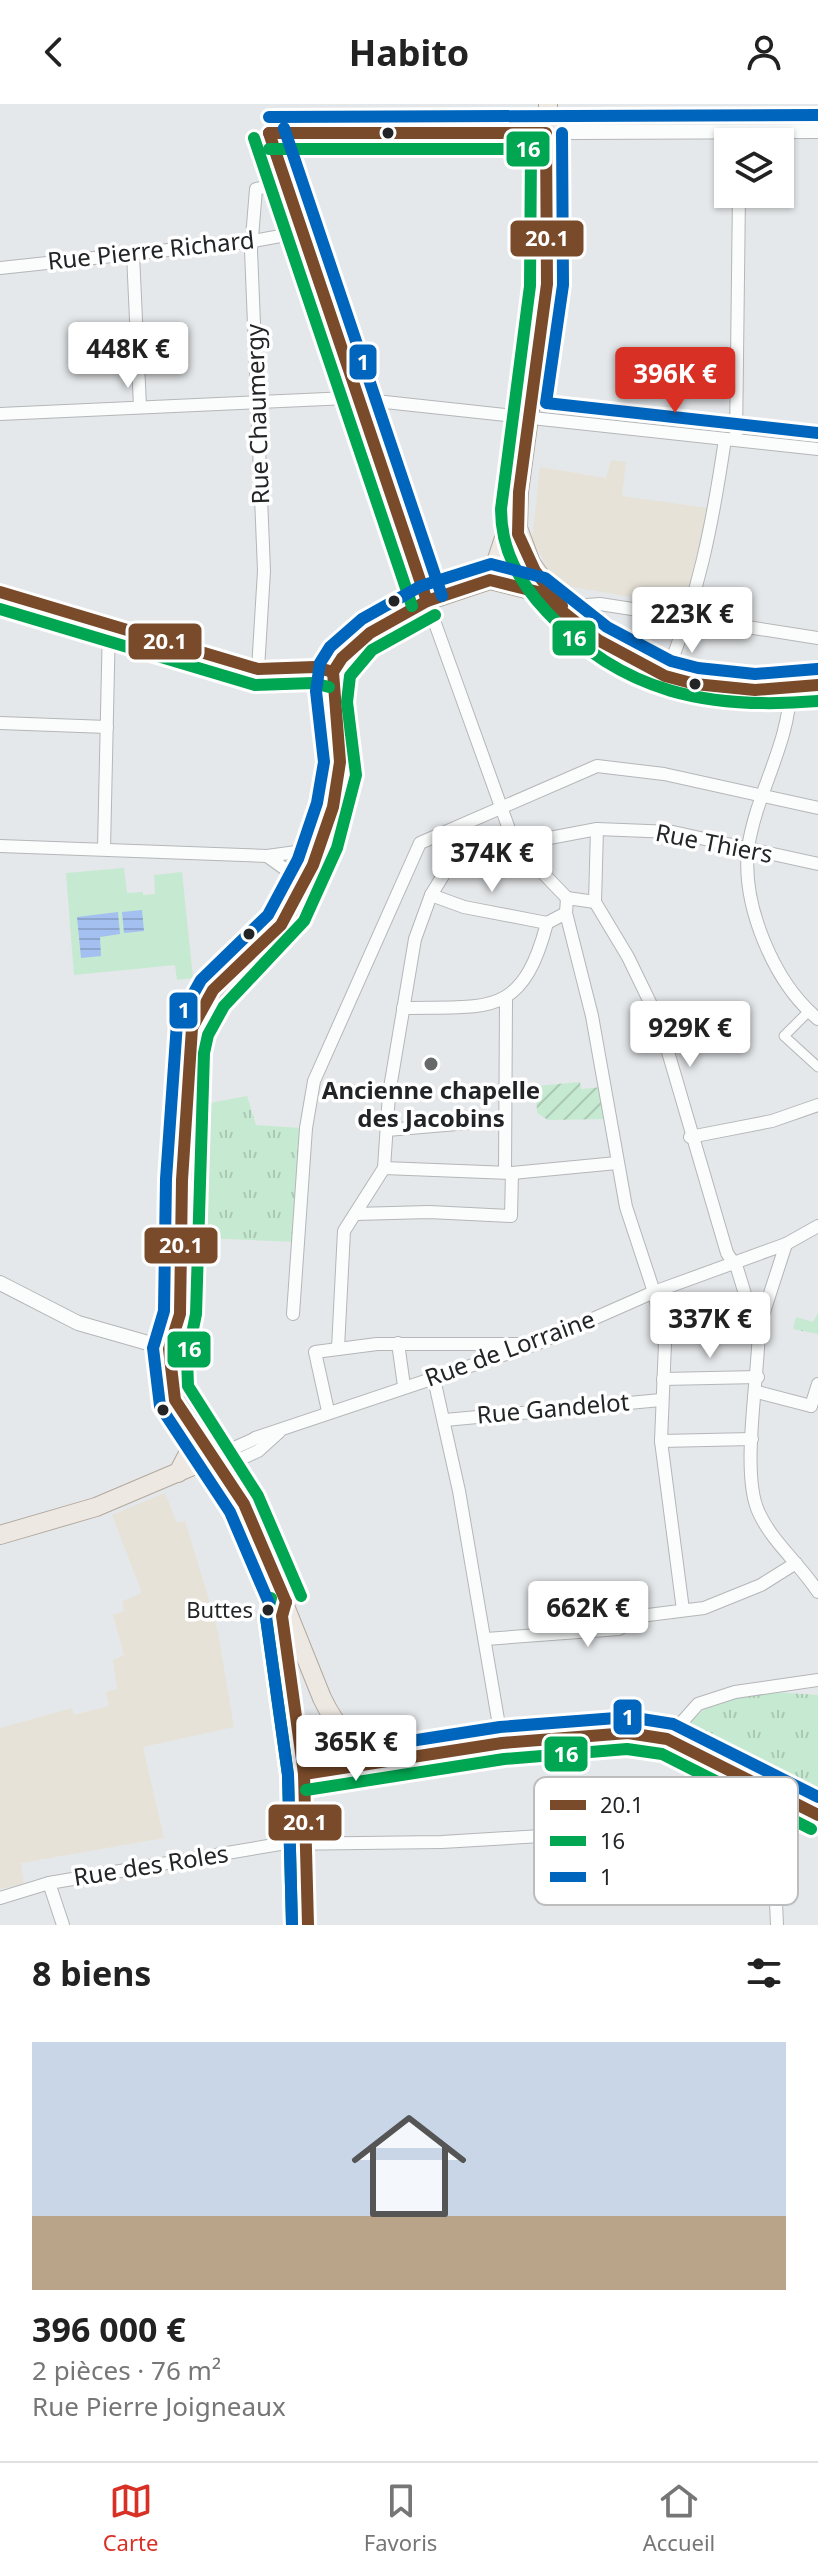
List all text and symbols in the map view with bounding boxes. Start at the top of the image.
text: Habito [349,28,469,77]
icon: back [32,30,76,74]
icon: person [742,30,786,74]
unlabelled marker [380,125,396,141]
map controls [714,128,794,208]
button: layers [714,128,794,208]
line badge: 16 [505,130,551,168]
text: 16 [515,133,541,163]
line badge: 20.1 [509,219,585,258]
street label: Rue Pierre Richard [46,222,256,277]
text: 20.1 [525,222,569,252]
pin: 448K € [63,322,193,390]
street label: Rue Chaumergy [237,323,276,505]
text: 448K € [86,330,170,366]
line badge: 1 [348,343,378,381]
text: 1 [357,346,369,376]
pin: 396K € [610,347,740,415]
text: 396K € [633,355,717,391]
pin: 223K € [627,587,757,655]
unlabelled marker [386,593,402,609]
text: 223K € [650,595,734,631]
line badge: 16 [551,619,597,657]
line badge: 20.1 [127,622,203,661]
text: 16 [561,622,587,652]
text: 20.1 [143,625,187,655]
unlabelled marker [687,676,703,692]
street label: Rue Thiers [653,815,776,870]
pin: 374K € [427,826,557,894]
text: 374K € [450,834,534,870]
unlabelled marker [241,926,257,942]
line badge: 1 [168,991,199,1030]
text: 1 [178,994,190,1024]
pin: 929K € [625,1001,755,1069]
text: 929K € [648,1009,732,1045]
marker: Ancienne chapelle des Jacobins [422,1055,440,1073]
place label: Ancienne chapelle des Jacobins [322,1073,540,1134]
line badge: 20.1 [143,1226,219,1265]
text: 20.1 [159,1229,203,1259]
pin: 337K € [645,1292,775,1360]
text: 337K € [668,1300,752,1336]
street label: Rue de Lorraine [420,1302,599,1394]
line badge: 16 [166,1330,212,1369]
text: 16 [176,1333,202,1363]
street label: Rue Gandelot [475,1384,631,1431]
unlabelled marker [155,1402,171,1418]
pin: 662K € [523,1581,653,1649]
text: 662K € [546,1589,630,1625]
place label: Buttes [186,1594,253,1624]
marker: Buttes [260,1602,276,1618]
line badge: 1 [612,1698,643,1736]
text: 1 [622,1701,634,1731]
pin: 365K € [291,1715,421,1783]
text: 365K € [314,1723,398,1759]
line badge: 16 [543,1735,589,1773]
text: 16 [553,1738,579,1768]
legend [534,1777,798,1905]
text: 20.1 [600,1789,644,1819]
line badge: 20.1 [267,1803,343,1842]
text: 20.1 [283,1806,327,1836]
text: 16 [600,1825,625,1855]
street label: Rue des Roles [71,1836,231,1893]
text: 1 [600,1861,613,1891]
text: 8 biens [32,1950,151,1996]
icon: filters [742,1951,786,1995]
icon: home [337,2094,481,2238]
text: 396 000 € [32,2306,186,2352]
text: 2 pièces · 76 m² [32,2352,221,2388]
text: Rue Pierre Joigneaux [32,2388,286,2424]
tab: Carte [103,2479,158,2557]
tab: Favoris [364,2479,437,2557]
tab: Accueil [643,2479,715,2557]

